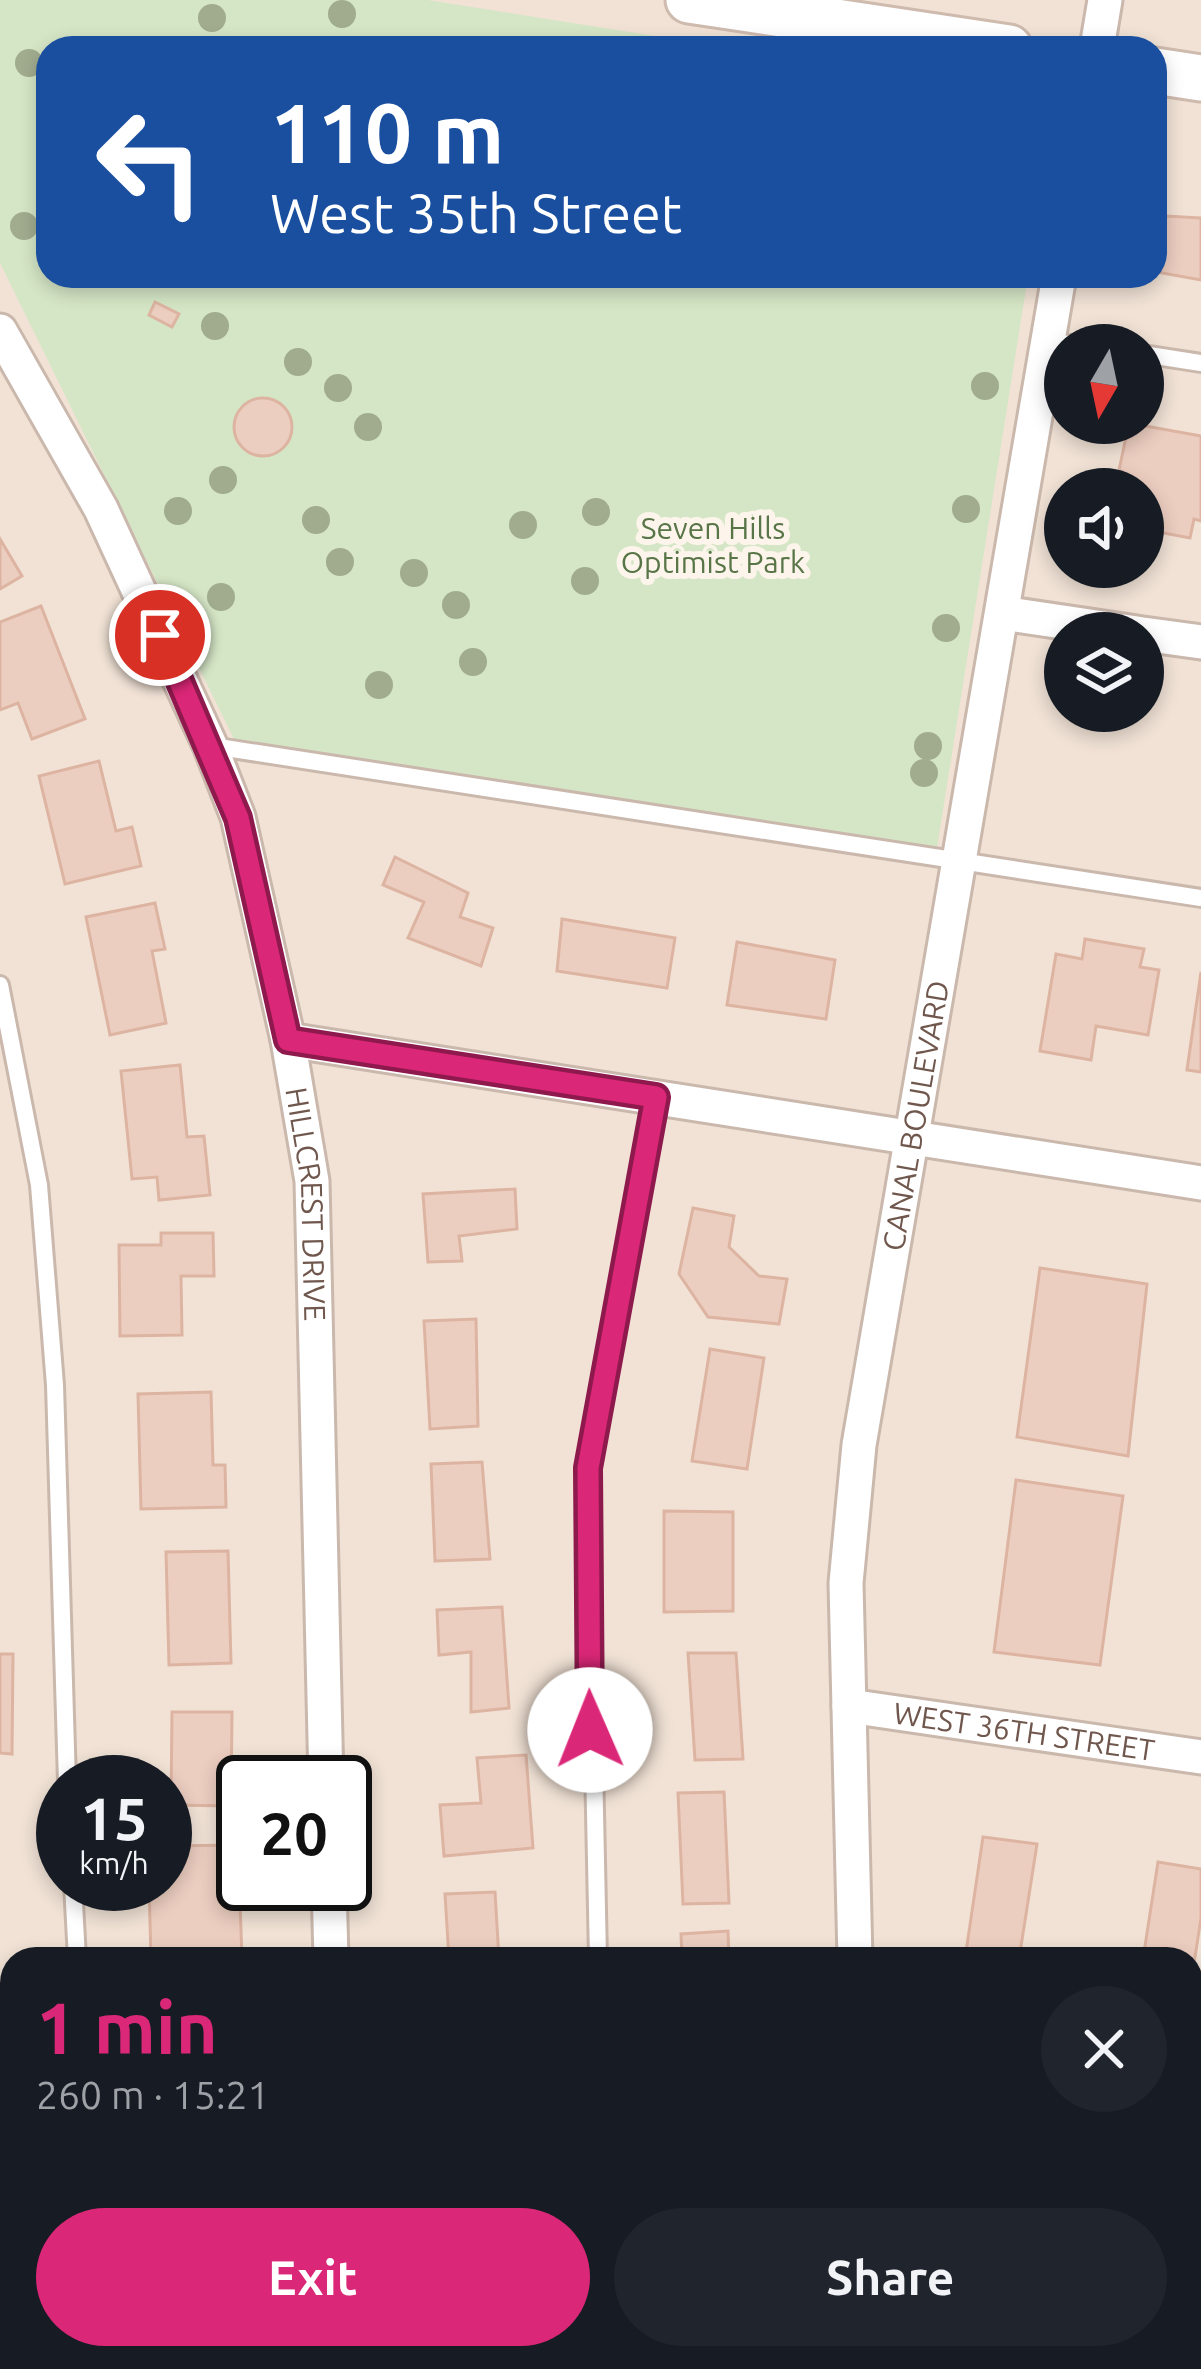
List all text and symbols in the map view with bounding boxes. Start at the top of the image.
icon: left [72,84,228,240]
text: 110 m [270,85,504,179]
text: West 35th Street [270,183,682,243]
north arrow [1044,324,1164,444]
map controls [1044,324,1164,732]
button: sound [1044,468,1164,588]
park label: Seven Hills Optimist Park [621,511,805,579]
pin [109,584,211,686]
icon: arrive [127,602,193,668]
button: layers [1044,612,1164,732]
street label: CANAL BOULEVARD [876,978,955,1253]
street label: HILLCREST DRIVE [279,1085,332,1321]
position arrow [527,1667,653,1793]
street label: WEST 36TH STREET [891,1696,1157,1767]
speed limit sign: 20 [216,1755,372,1911]
text: 15 [80,1784,148,1851]
text: km/h [79,1846,149,1880]
button: close [1041,1986,1167,2112]
text: 1 min [36,1987,218,2068]
text: 260 m · 15:21 [36,2073,270,2116]
button: Exit [36,2208,590,2346]
button: Share [614,2208,1167,2346]

